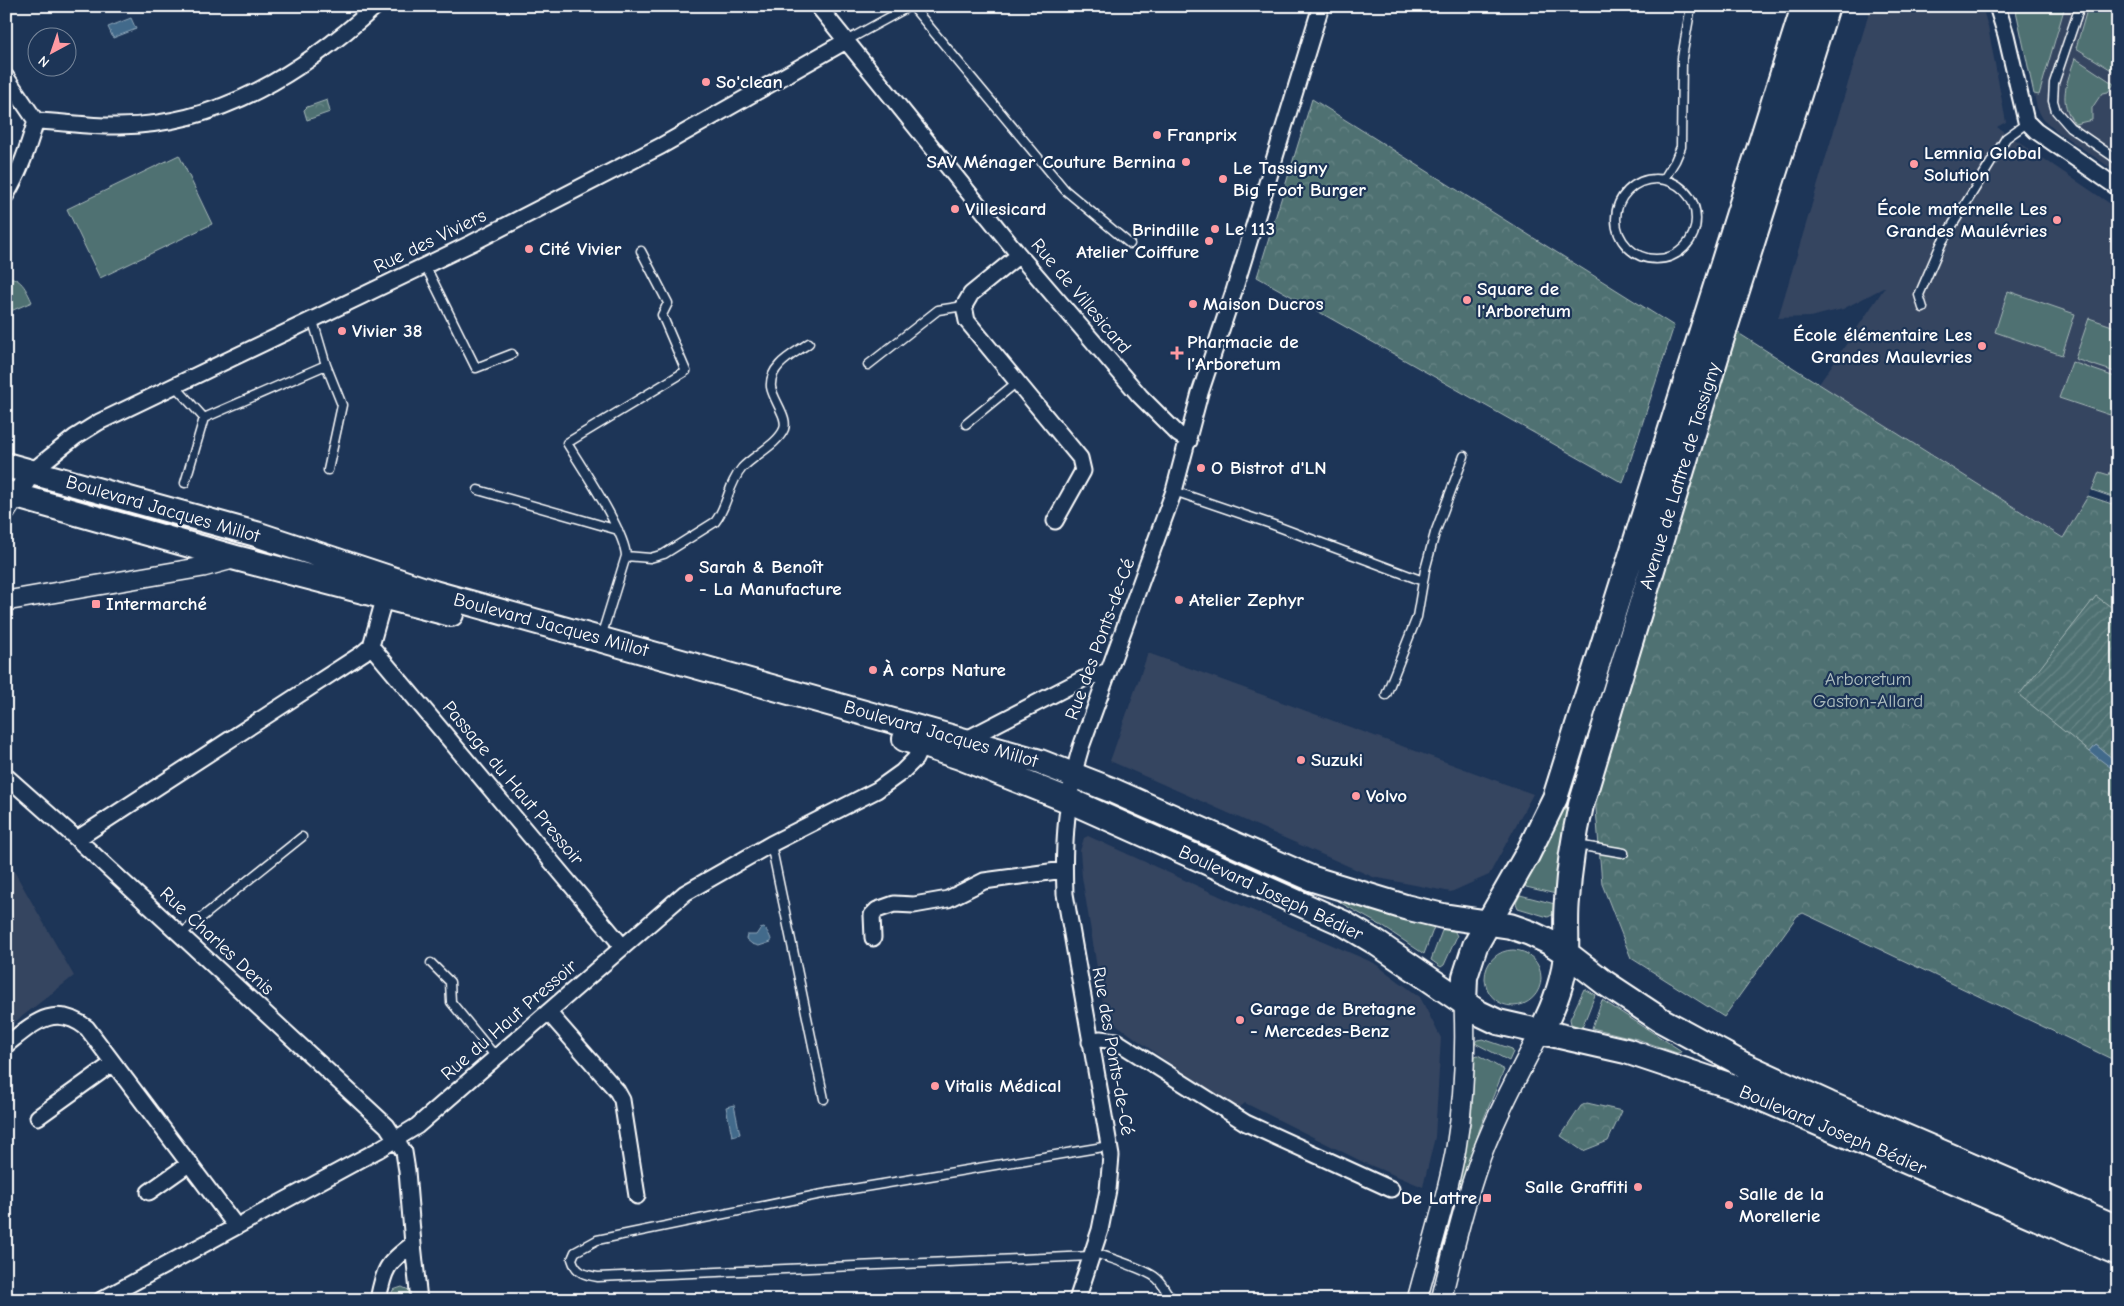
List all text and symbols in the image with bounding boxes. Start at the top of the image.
north arrow [28,28,78,78]
text: N [35,52,53,71]
place label: So'clean [716,71,783,93]
marker: So'clean [700,76,712,88]
place label: Franprix [1167,124,1237,146]
marker: Franprix [1151,129,1163,141]
place label: Lemnia Global Solution [1924,142,2041,186]
place label: SAV Ménager Couture Bernina [927,151,1176,173]
marker: SAV Ménager Couture Bernina [1180,156,1192,168]
place label: Le Tassigny Big Foot Burger [1233,157,1366,201]
marker: Lemnia Global Solution [1908,158,1920,170]
marker: Le Tassigny Big Foot Burger [1217,173,1229,185]
place label: Villesicard [965,198,1046,220]
place label: École maternelle Les Grandes Maulévries [1877,198,2047,242]
marker: Villesicard [949,203,961,215]
street label: Rue des Viviers [370,204,490,278]
marker: École maternelle Les Grandes Maulévries [2051,214,2063,226]
place label: Le 113 [1225,218,1275,240]
place label: Brindille Atelier Coiffure [1076,219,1199,263]
marker: Le 113 [1209,223,1221,235]
street label: Rue de Villesicard [1026,234,1136,358]
marker: Brindille Atelier Coiffure [1203,235,1215,247]
place label: Cité Vivier [539,238,622,260]
marker: Cité Vivier [523,243,535,255]
place label: Square de l'Arboretum [1477,278,1571,322]
place label: Maison Ducros [1203,293,1323,315]
marker: Square de l'Arboretum [1461,294,1473,306]
marker: Maison Ducros [1187,298,1199,310]
place label: Vivier 38 [352,320,422,342]
place label: École élémentaire Les Grandes Maulevries [1793,324,1972,368]
marker: Vivier 38 [336,325,348,337]
place label: Pharmacie de l’Arboretum [1187,331,1299,375]
marker: École élémentaire Les Grandes Maulevries [1976,340,1988,352]
marker: Pharmacie de l’Arboretum [1171,347,1183,359]
street label: Avenue de Lattre de Tassigny [1635,359,1725,592]
place label: O Bistrot d'LN [1211,457,1327,479]
marker: O Bistrot d'LN [1195,462,1207,474]
street label: Boulevard Jacques Millot [63,471,263,547]
street label: Rue des Ponts-de-Cé [1061,555,1139,723]
place label: Sarah & Benoît - La Manufacture [699,556,842,600]
marker: Sarah & Benoît - La Manufacture [683,572,695,584]
street label: Boulevard Jacques Millot [451,588,651,662]
place label: Atelier Zephyr [1189,589,1304,611]
place label: Intermarché [106,593,207,615]
marker: Atelier Zephyr [1173,594,1185,606]
marker: Intermarché [90,598,102,610]
place label: À corps Nature [883,659,1006,681]
marker: À corps Nature [867,664,879,676]
park label: Arboretum Gaston-Allard [1813,668,1923,712]
street label: Boulevard Jacques Millot [841,696,1041,772]
street label: Passage du Haut Pressoir [438,697,588,870]
place label: Suzuki [1311,749,1363,771]
marker: Suzuki [1295,754,1307,766]
place label: Volvo [1366,785,1407,807]
marker: Volvo [1350,790,1362,802]
street label: Boulevard Joseph Bédier [1175,840,1367,946]
street label: Rue Charles Denis [155,882,279,1000]
street label: Rue du Haut Pressoir [436,955,582,1085]
street label: Rue des Ponts-de-Cé [1087,965,1139,1137]
place label: Garage de Bretagne - Mercedes-Benz [1250,998,1416,1042]
marker: Garage de Bretagne - Mercedes-Benz [1234,1014,1246,1026]
place label: Vitalis Médical [945,1075,1061,1097]
marker: Vitalis Médical [929,1080,941,1092]
street label: Boulevard Joseph Bédier [1736,1081,1930,1180]
place label: Salle Graffiti [1525,1176,1628,1198]
marker: Salle Graffiti [1632,1181,1644,1193]
place label: Salle de la Morellerie [1739,1183,1824,1227]
place label: De Lattre [1401,1187,1477,1209]
marker: De Lattre [1481,1192,1493,1204]
marker: Salle de la Morellerie [1723,1199,1735,1211]

